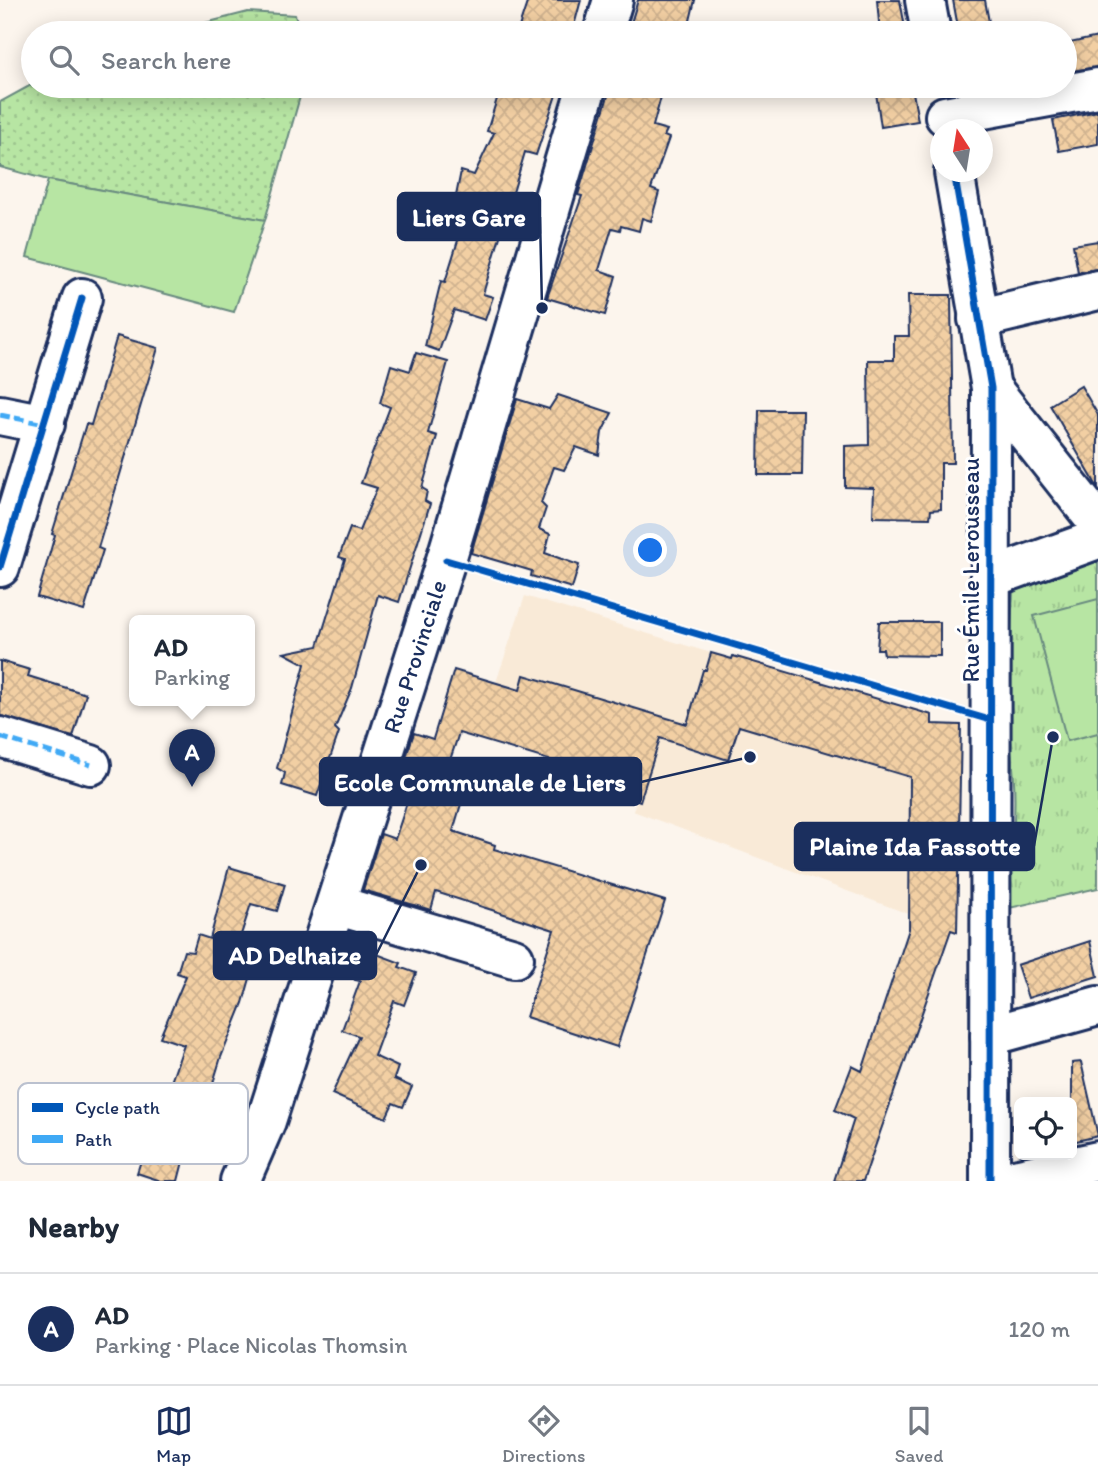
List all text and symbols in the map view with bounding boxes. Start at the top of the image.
search box [21,21,1077,98]
icon: search [45,41,83,79]
text: Search here [101,44,231,76]
north arrow [930,119,993,182]
callout: Liers Gare [398,193,540,240]
text: Liers Gare [412,201,526,233]
street label: Rue Émile Lerousseau [956,458,985,682]
your location [633,533,667,567]
street label: Rue Provinciale [376,576,453,737]
popup [129,615,255,706]
text: AD [154,631,188,663]
text: Parking [154,663,230,691]
pin: A [169,729,215,787]
callout: Ecole Communale de Liers [320,758,641,805]
text: Ecole Communale de Liers [334,766,626,798]
callout: Plaine Ida Fassotte [795,823,1034,870]
text: Plaine Ida Fassotte [809,830,1021,862]
callout: AD Delhaize [214,932,376,979]
text: AD Delhaize [227,939,362,971]
legend [18,1083,248,1164]
text: Cycle path [75,1096,160,1119]
map controls [1014,1097,1077,1160]
button: locate [1014,1097,1077,1160]
text: Path [75,1128,112,1151]
text: Nearby [28,1208,119,1245]
text: AD [95,1299,129,1331]
text: A [44,1315,58,1343]
text: 120 m [1009,1315,1070,1343]
text: Parking · Place Nicolas Thomsin [95,1331,408,1359]
tab: Map [155,1402,193,1467]
tab: Directions [502,1402,586,1467]
tab: Saved [895,1402,943,1467]

